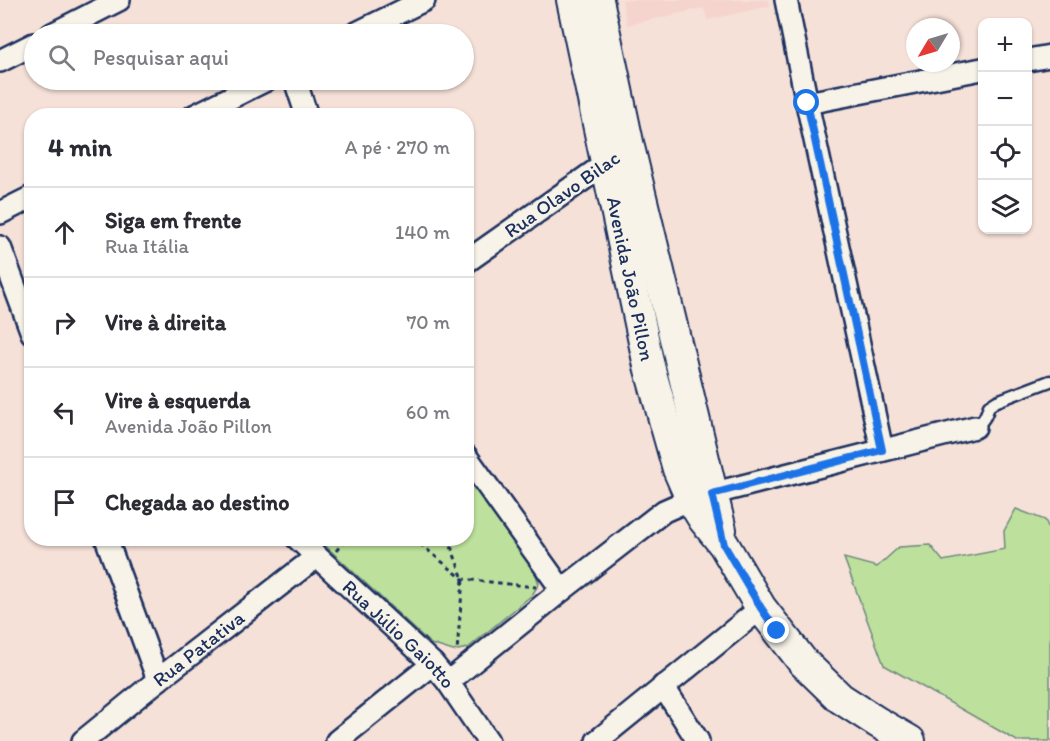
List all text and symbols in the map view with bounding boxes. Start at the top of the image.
north arrow [906,18,960,72]
map controls [978,18,1032,234]
button: + [978,18,1032,72]
search box [24,24,474,90]
icon: search [45,41,78,74]
text: Pesquisar aqui [93,44,229,71]
button: − [978,72,1032,126]
route start [793,89,819,115]
button: locate [978,126,1032,180]
text: 4 min [48,131,112,163]
text: A pé · 270 m [345,135,450,159]
street label: Rua Olavo Bilac [500,145,624,243]
button: layers [978,180,1032,234]
street label: Avenida João Pillon [602,195,660,363]
text: Siga em frente [105,207,241,234]
icon: ahead [48,216,81,249]
text: 140 m [395,220,450,244]
text: Rua Itália [105,234,189,258]
icon: right [48,306,81,339]
text: Vire à direita [105,309,226,336]
text: 70 m [406,310,450,334]
text: Vire à esquerda [105,387,250,414]
icon: left [48,396,81,429]
text: 60 m [406,400,450,424]
text: Avenida João Pillon [105,414,272,438]
icon: arrive [48,486,81,519]
text: Chegada ao destino [105,489,289,516]
street label: Rua Júlio Gaiotto [338,574,460,693]
street label: Rua Patativa [148,605,250,692]
route end [763,617,789,643]

